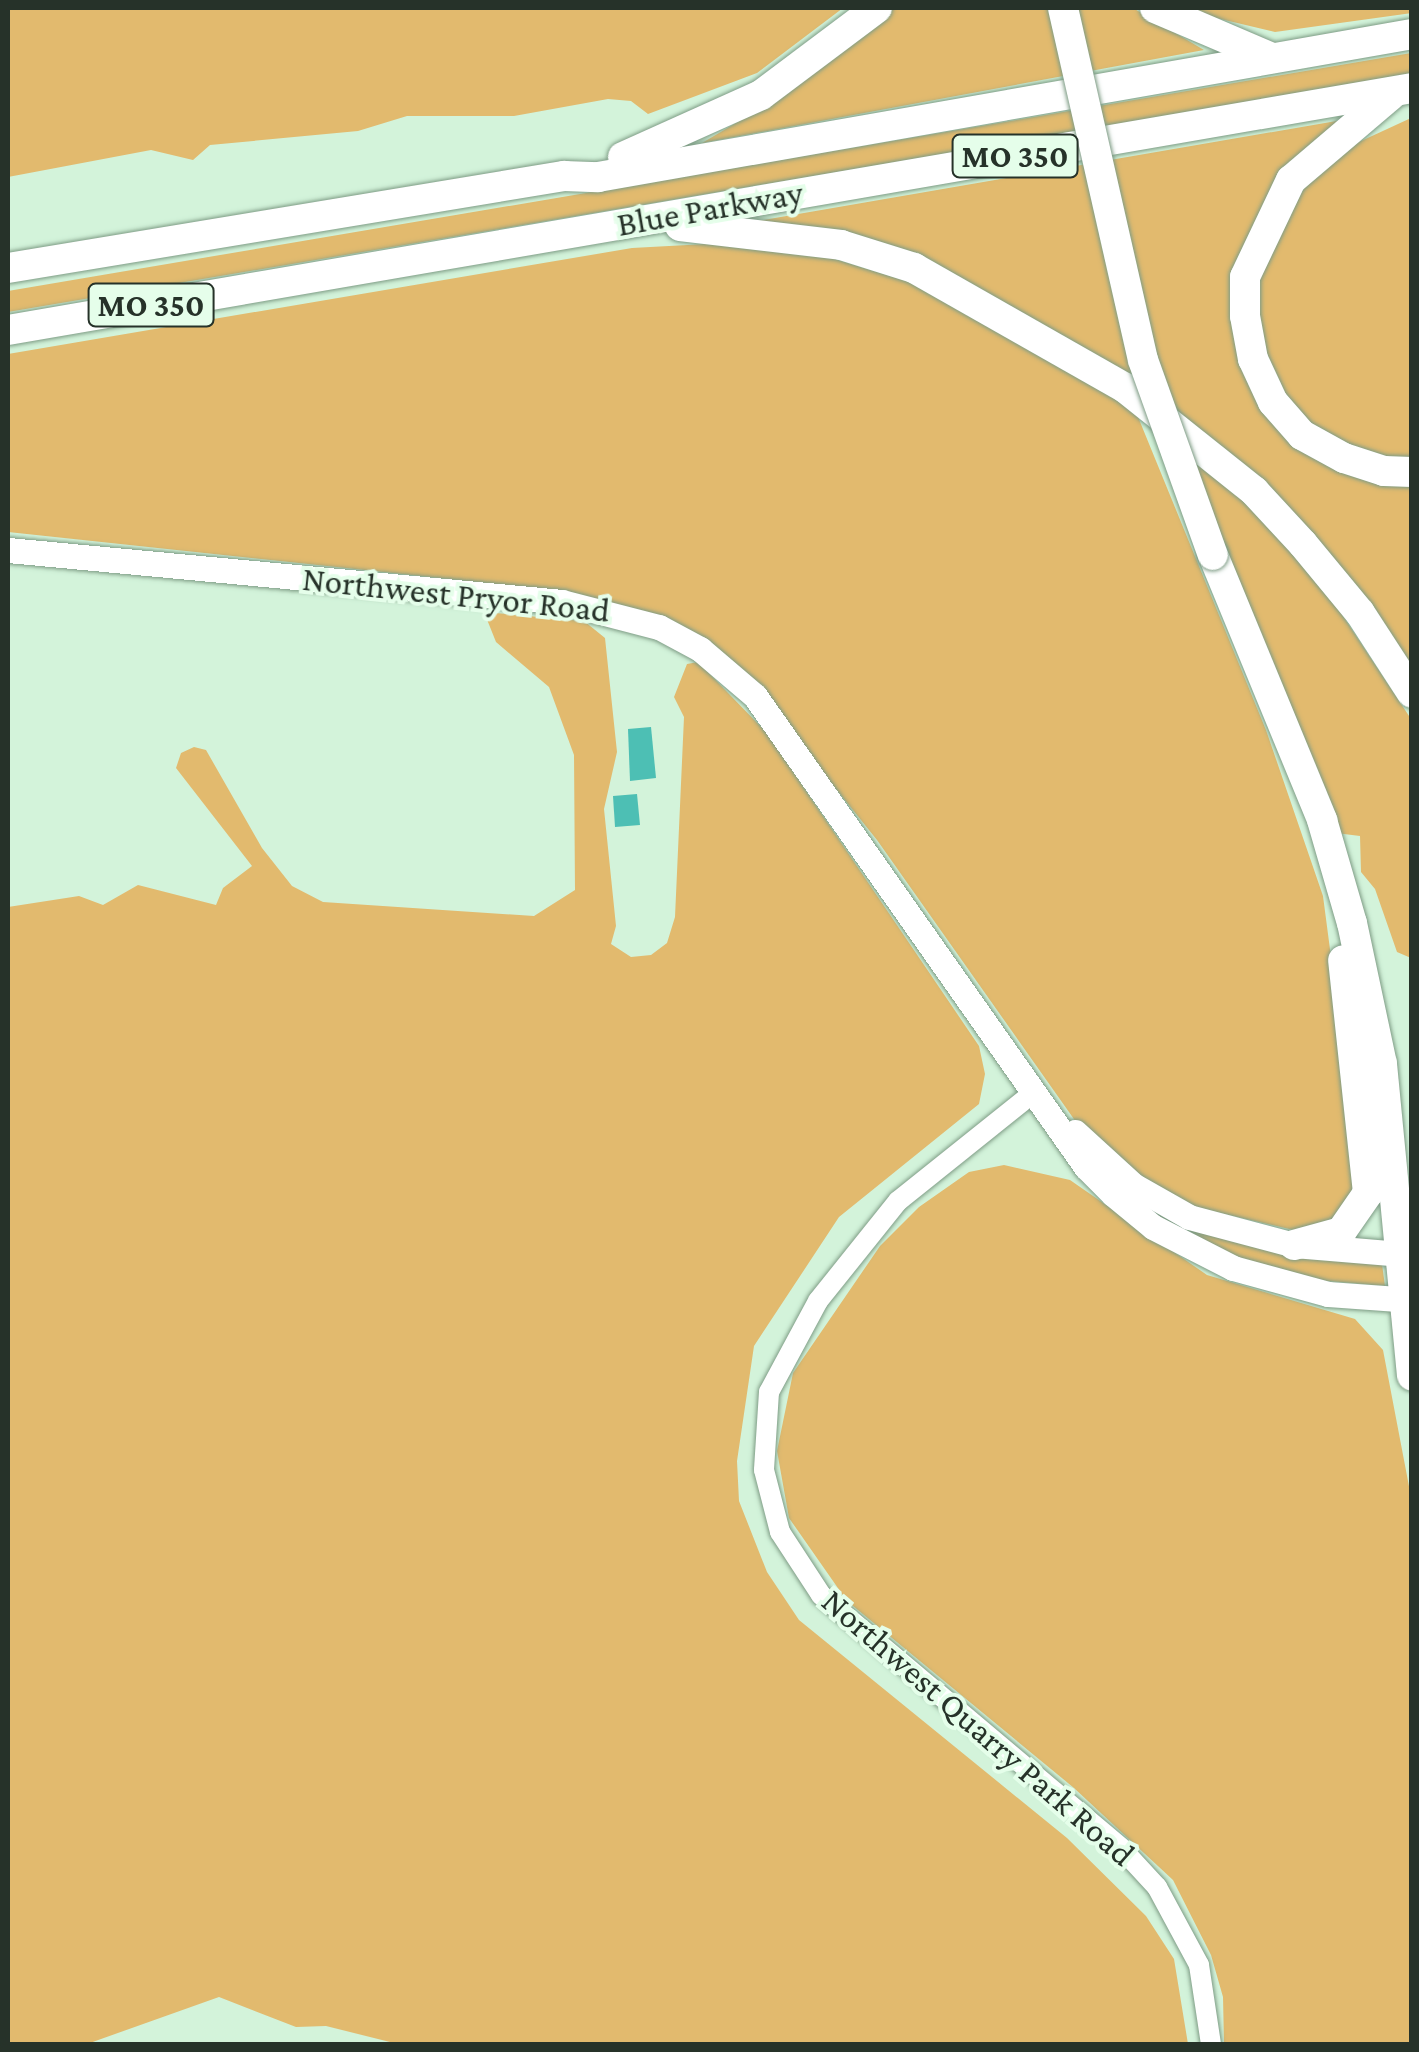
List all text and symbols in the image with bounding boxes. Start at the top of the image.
road number: MO 350 [950,129,1080,183]
street label: Blue Parkway [614,172,806,246]
road number: MO 350 [86,278,216,332]
street label: Northwest Pryor Road [300,558,612,632]
street label: Northwest Quarry Park Road [813,1581,1143,1875]

